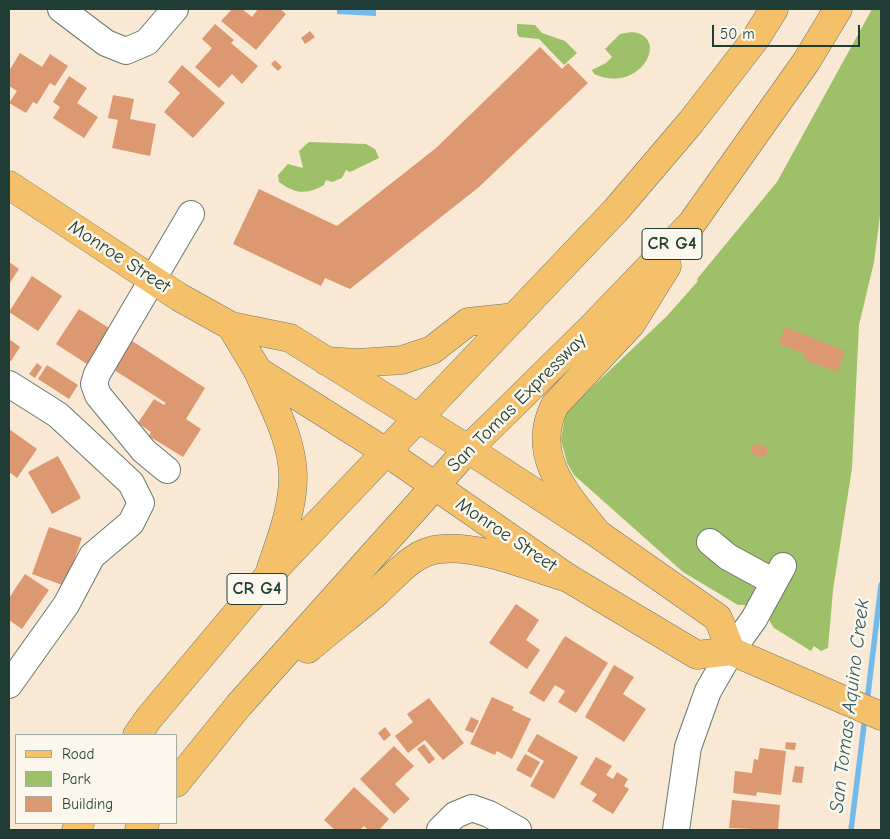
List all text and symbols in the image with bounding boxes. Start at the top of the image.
scale bar [715,15,862,47]
text: 50 m [720,25,755,43]
street label: Monroe Street [64,216,174,298]
road number: CR G4 [642,228,702,260]
street label: San Tomas Expressway [443,329,591,477]
street label: Monroe Street [451,493,561,577]
road number: CR G4 [227,574,287,604]
water label: San Tomas Aquino Creek [825,598,875,814]
legend [15,734,178,824]
text: Road [62,745,94,763]
text: Park [62,770,91,788]
text: Building [62,795,113,813]

